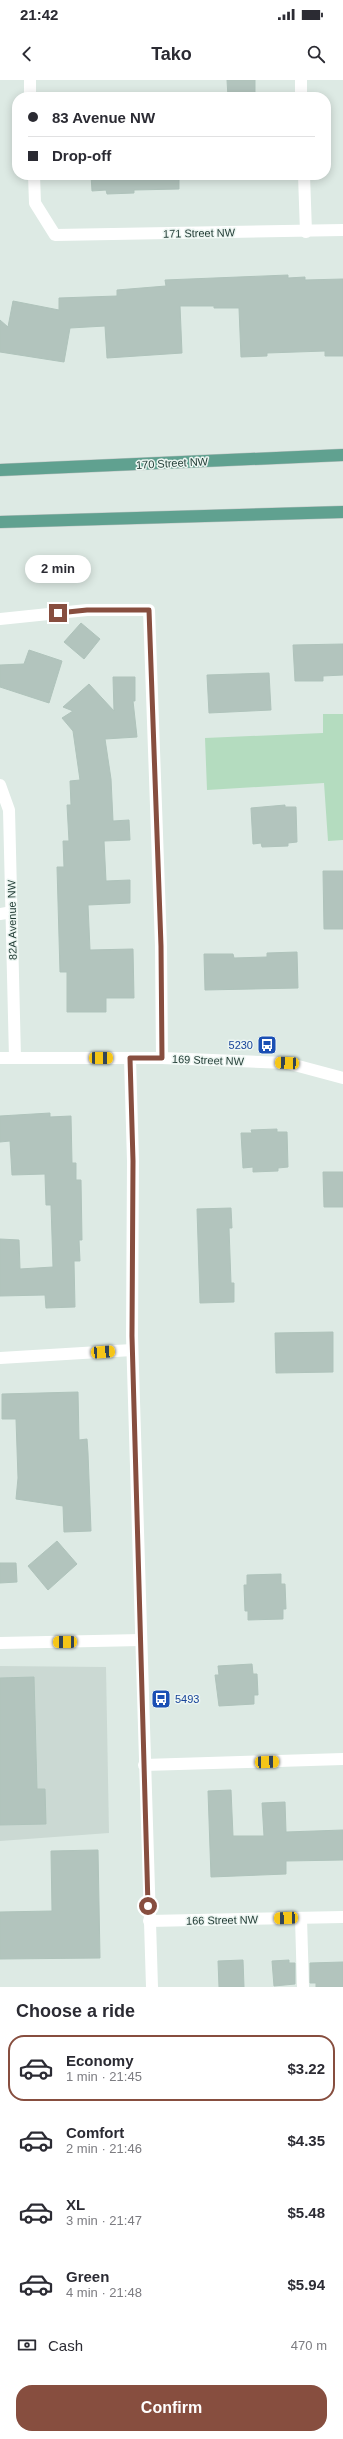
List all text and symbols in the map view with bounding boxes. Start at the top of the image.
text: 21:42 [20,6,58,23]
icon: back [16,43,38,65]
icon: search [305,43,327,65]
text: Tako [151,44,192,64]
text: 83 Avenue NW [52,109,155,126]
text: Drop-off [52,147,111,164]
street label: 171 Street NW [163,226,236,240]
street label: 170 Street NW [136,455,209,471]
callout: 2 min [25,555,91,583]
text: 2 min [41,561,75,576]
route end [49,604,67,622]
street label: 82A Avenue NW [5,879,19,960]
bus stop icon: 5230 [256,1034,278,1056]
place label: 5230 [229,1039,253,1051]
car [89,1052,113,1064]
street label: 169 Street NW [172,1053,245,1067]
car [275,1056,299,1070]
car [91,1345,115,1359]
car [53,1636,77,1648]
bus stop icon: 5493 [150,1688,172,1710]
place label: 5493 [175,1693,199,1705]
car [255,1756,279,1768]
route start [139,1897,157,1915]
car [274,1912,298,1924]
street label: 166 Street NW [186,1913,259,1927]
text: Choose a ride [16,2001,135,2021]
icon: car [18,2050,54,2086]
text: Economy [66,2052,134,2069]
text: $3.22 [287,2060,325,2077]
text: 1 min · 21:45 [66,2069,142,2084]
icon: car [18,2122,54,2158]
text: Comfort [66,2124,124,2141]
text: $4.35 [287,2132,325,2149]
text: 2 min · 21:46 [66,2141,142,2156]
icon: car [18,2194,54,2230]
text: XL [66,2196,85,2213]
text: $5.48 [287,2204,325,2221]
text: 3 min · 21:47 [66,2213,142,2228]
icon: car [18,2266,54,2302]
text: Green [66,2268,109,2285]
text: $5.94 [287,2276,325,2293]
text: 4 min · 21:48 [66,2285,142,2300]
icon: cash [16,2334,38,2356]
text: Cash [48,2337,83,2354]
text: 470 m [291,2338,327,2353]
button: Confirm [16,2385,327,2431]

